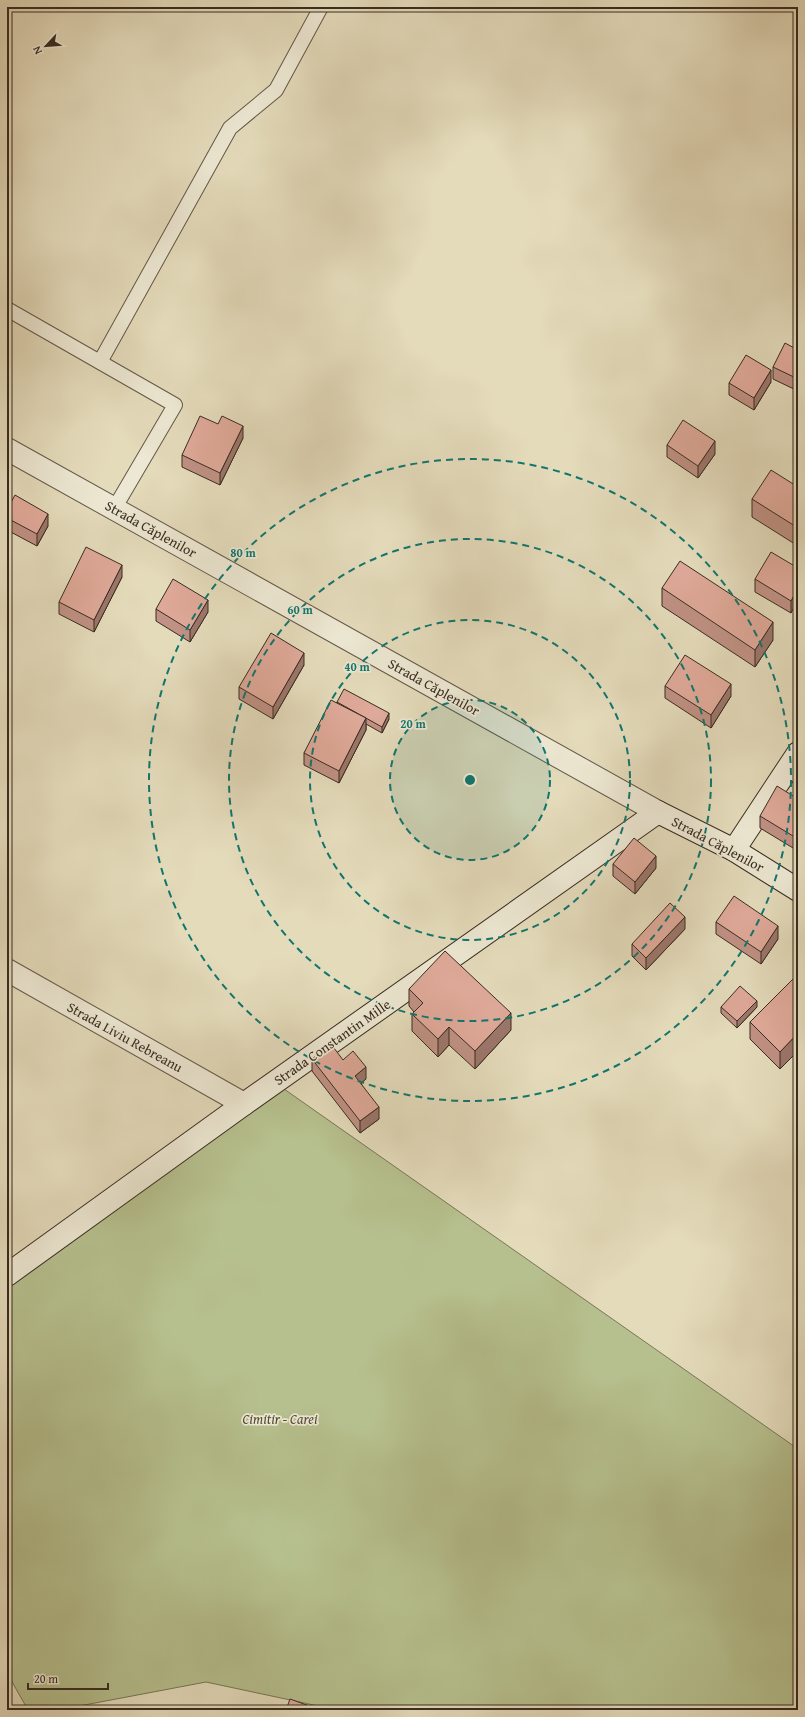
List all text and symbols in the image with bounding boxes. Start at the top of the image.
north arrow [26,26,66,66]
text: N [28,43,46,57]
street label: Strada Căplenilor [101,495,201,563]
text: 80 m [230,544,256,561]
text: 60 m [287,601,313,618]
street label: Strada Căplenilor [384,653,484,721]
text: 40 m [344,658,370,675]
text: 20 m [400,715,426,732]
centre of rings [463,773,477,787]
street label: Strada Căplenilor [668,811,768,877]
street label: Strada Constantin Mille [270,994,395,1090]
street label: Strada Liviu Rebreanu [63,997,187,1077]
park label: Cimitir - Carei [242,1409,318,1429]
scale bar [28,1665,108,1691]
text: 20 m [34,1670,58,1687]

